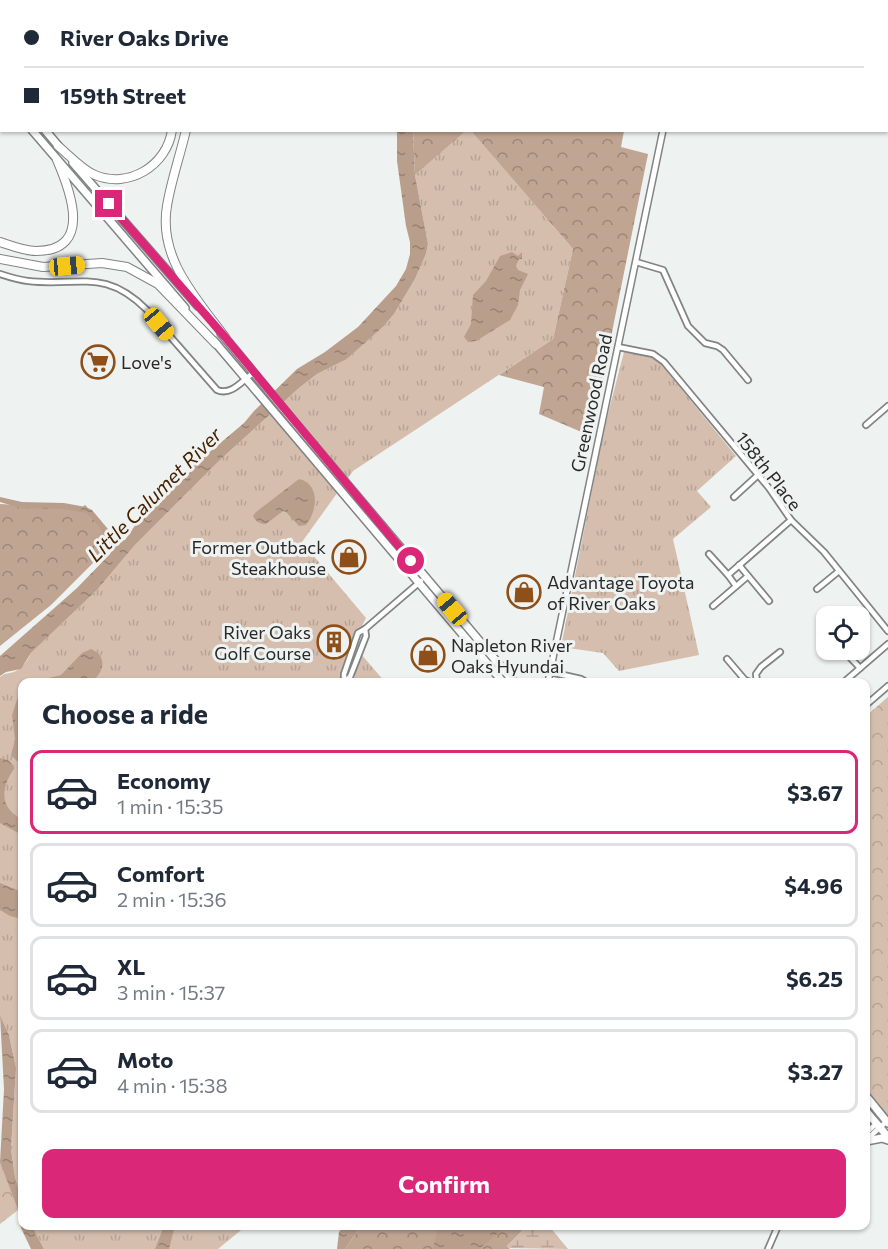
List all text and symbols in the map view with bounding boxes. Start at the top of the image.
text: River Oaks Drive [60,24,229,51]
text: 159th Street [60,82,186,109]
route end [95,190,122,217]
car [48,255,86,277]
car [141,304,177,344]
street label: Greenwood Road [566,332,616,474]
supermarket icon: Love's [80,344,116,380]
place label: Love's [121,351,172,373]
water label: Little Calumet River [82,421,227,566]
street label: 158th Place [731,427,807,515]
place label: Former Outback Steakhouse [191,536,326,579]
shop icon: Former Outback Steakhouse [331,539,367,575]
route start [397,547,424,574]
place label: Advantage Toyota of River Oaks [547,571,695,614]
shop icon: Advantage Toyota of River Oaks [506,574,542,610]
car [434,589,470,629]
map controls [816,606,870,660]
button: locate [816,606,870,660]
place label: River Oaks Golf Course [214,621,311,664]
building icon: River Oaks Golf Course [316,624,352,660]
place label: Napleton River Oaks Hyundai [451,634,573,677]
shop icon: Napleton River Oaks Hyundai [410,637,446,673]
text: Choose a ride [42,697,208,730]
icon: car [45,765,99,819]
text: Economy [117,767,211,794]
text: $3.67 [787,779,843,806]
text: 1 min · 15:35 [117,794,223,818]
icon: car [45,858,99,912]
text: Comfort [117,860,205,887]
text: $4.96 [784,872,843,899]
text: 2 min · 15:36 [117,887,227,911]
icon: car [45,951,99,1005]
text: XL [117,953,145,980]
text: $6.25 [786,965,843,992]
text: 3 min · 15:37 [117,980,225,1004]
icon: car [45,1044,99,1098]
text: Moto [117,1046,173,1073]
text: $3.27 [788,1058,843,1085]
text: 4 min · 15:38 [117,1073,228,1097]
button: Confirm [42,1149,846,1218]

